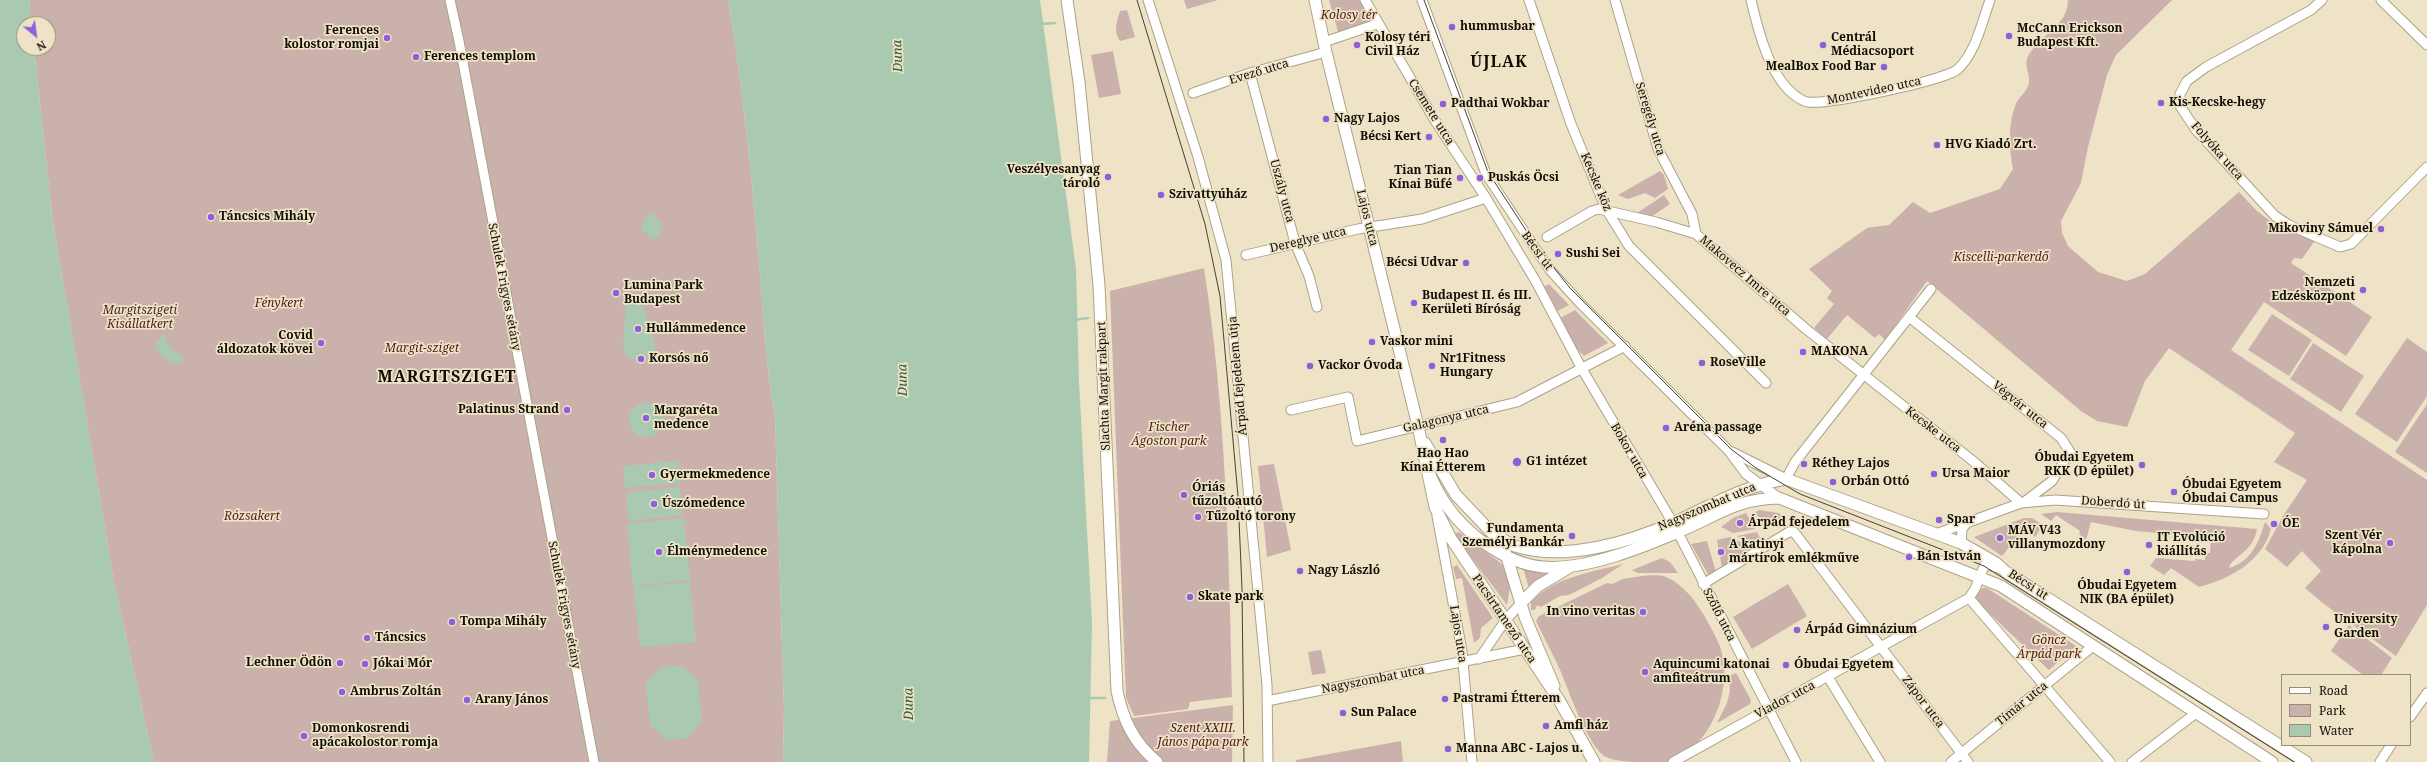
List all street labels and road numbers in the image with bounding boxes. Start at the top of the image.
street label: Evező utca [1227,56,1291,88]
street label: Montevideo utca [1826,74,1922,108]
street label: Csemete utca [1405,76,1457,148]
street label: Seregély utca [1632,81,1668,157]
street label: Folyóka utca [2188,119,2246,183]
street label: Kecske köz [1577,151,1615,213]
street label: Uszály utca [1267,158,1297,224]
street label: Lajos utca [1353,188,1381,248]
street label: Schulek Frigyes sétány [485,222,523,352]
street label: Dereglye utca [1268,224,1348,256]
street label: Bécsi út [1518,229,1556,273]
street label: Makovecz Imre utca [1697,233,1793,319]
street label: Árpád fejedelem útja [1226,316,1250,436]
street label: Slachta Margit rakpart [1095,321,1113,451]
street label: Végvár utca [1989,378,2051,432]
street label: Galagonya utca [1402,402,1490,436]
street label: Kecske utca [1902,404,1964,456]
street label: Bokor utca [1607,421,1651,481]
street label: Nagyszombat utca [1656,480,1758,534]
street label: Doberdó út [2080,494,2146,512]
street label: Schulek Frigyes sétány [545,540,583,670]
street label: Bécsi út [2005,567,2051,603]
street label: Pacsirtamező utca [1469,572,1539,666]
street label: Szőlő utca [1699,586,1739,644]
street label: Lajos utca [1446,604,1470,664]
street label: Nagyszombat utca [1320,663,1426,697]
street label: Zápor utca [1899,673,1947,731]
street label: Viador utca [1752,678,1818,722]
street label: Tímár utca [1993,679,2051,729]

